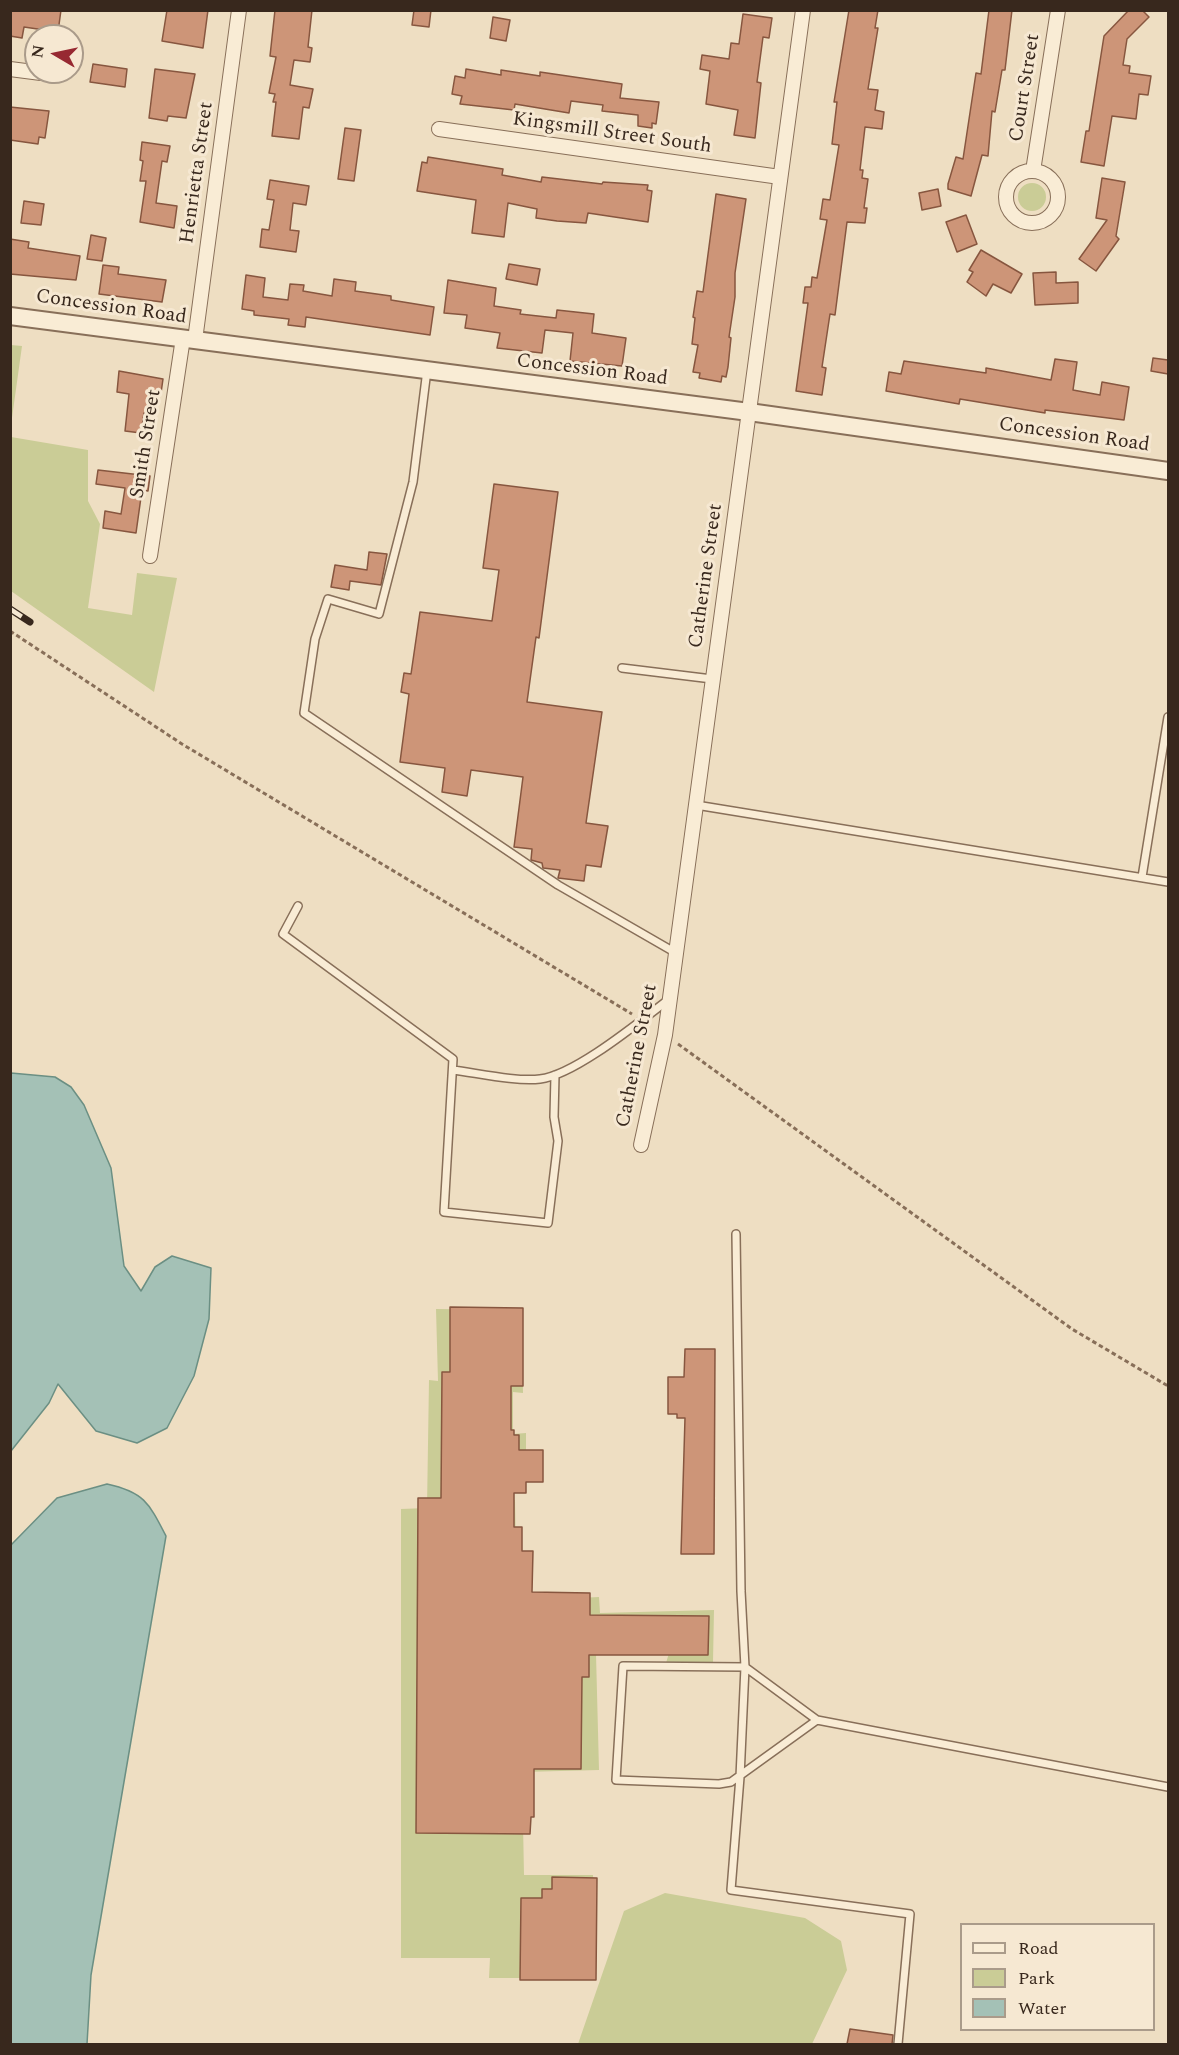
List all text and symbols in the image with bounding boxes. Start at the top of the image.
north arrow [24,24,84,84]
street label: Court Street [1006,32,1046,144]
text: N [25,43,51,60]
street label: Henrietta Street [176,101,220,245]
street label: Kingsmill Street South [511,108,713,160]
street label: Concession Road [34,286,188,330]
street label: Concession Road [515,350,669,392]
street label: Smith Street [127,388,167,500]
street label: Concession Road [997,414,1151,458]
street label: Catherine Street [685,502,729,650]
street label: Catherine Street [612,982,664,1130]
legend [960,1923,1155,2031]
text: Road [1018,1935,1059,1962]
text: Park [1018,1965,1055,1992]
text: Water [1018,1995,1066,2022]

